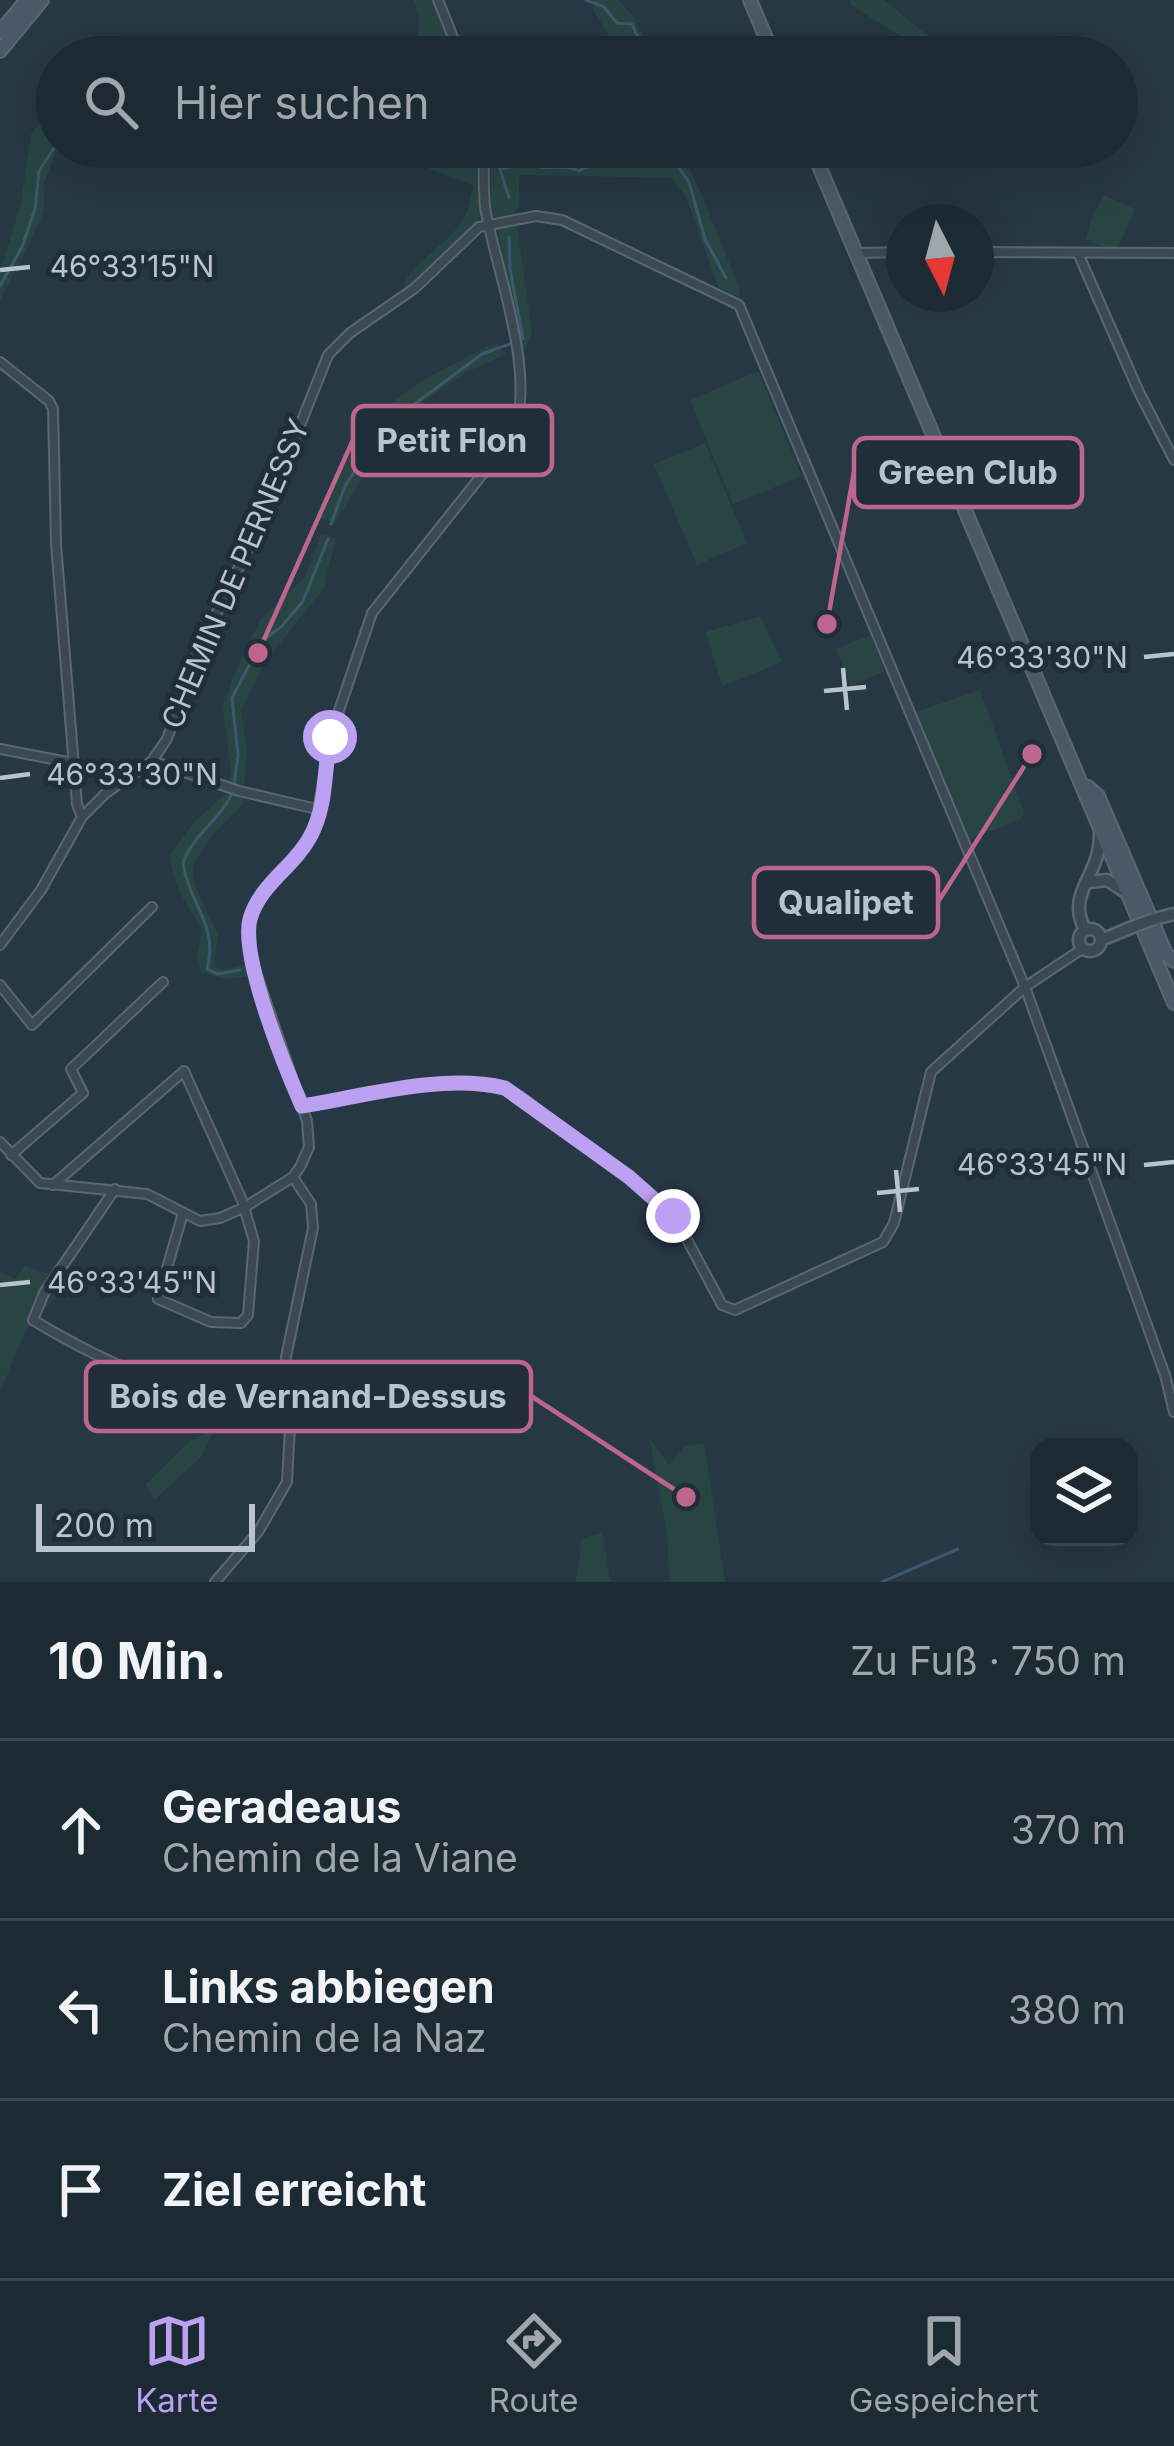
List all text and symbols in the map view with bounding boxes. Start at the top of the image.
search box [36,36,1138,168]
icon: search [78,69,144,135]
text: Hier suchen [174,75,430,130]
north arrow [886,204,994,312]
text: 46°33'15"N [50,248,214,284]
callout: Petit Flon [353,406,552,475]
street label: CHEMIN DE PERNESSY [154,414,317,734]
text: Petit Flon [377,420,527,460]
callout: Green Club [854,438,1082,507]
text: Green Club [878,452,1058,492]
text: 46°33'30"N [956,639,1128,675]
route start [303,710,357,764]
text: 46°33'30"N [46,756,218,792]
callout: Qualipet [754,868,938,937]
text: Qualipet [778,882,914,922]
text: 46°33'45"N [957,1146,1127,1182]
route end [646,1189,700,1243]
text: 46°33'45"N [47,1264,217,1300]
callout: Bois de Vernand-Dessus [86,1362,531,1431]
text: Bois de Vernand-Dessus [109,1376,507,1416]
map controls [1030,1438,1138,1546]
button: layers [1030,1438,1138,1546]
scale bar [36,1498,255,1551]
text: 200 m [54,1505,154,1545]
text: 10 Min. [48,1630,227,1691]
text: Zu Fuß · 750 m [850,1637,1126,1684]
text: Geradeaus [162,1779,401,1834]
icon: ahead [48,1797,114,1863]
text: 370 m [1011,1806,1126,1853]
text: Chemin de la Viane [162,1834,518,1881]
text: Links abbiegen [162,1959,495,2014]
icon: left [48,1977,114,2043]
text: 380 m [1008,1986,1126,2033]
text: Chemin de la Naz [162,2014,487,2061]
icon: arrive [48,2157,114,2223]
text: Ziel erreicht [162,2162,426,2217]
tab: Karte [135,2308,218,2420]
tab: Route [489,2308,579,2420]
tab: Gespeichert [849,2308,1039,2420]

